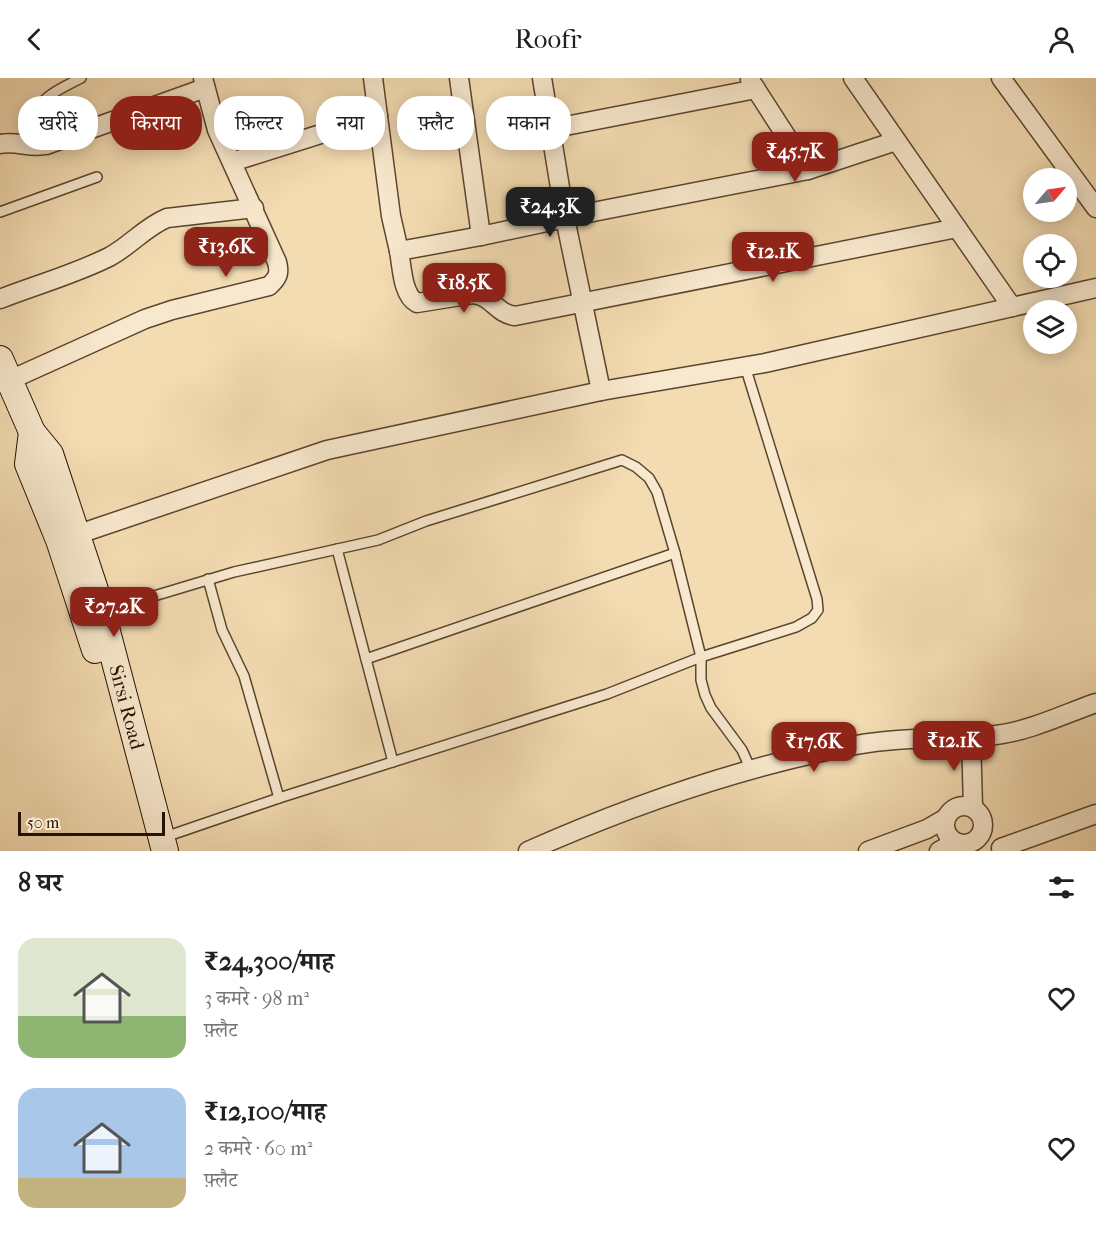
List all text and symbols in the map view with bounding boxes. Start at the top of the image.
icon: back [18,23,51,56]
text: Roofr [515,23,581,55]
icon: person [1045,23,1078,56]
chip: खरीदें [18,96,98,150]
chip: किराया [110,96,202,150]
chip: फ़िल्टर [214,96,304,150]
chip: नया [316,96,385,150]
chip: फ़्लैट [397,96,474,150]
chip: मकान [486,96,571,150]
pin: ₹45.7K [746,132,844,183]
text: ₹45.7K [766,140,824,163]
north arrow [1023,168,1077,222]
map controls [1023,168,1077,354]
pin: ₹24.3K [501,187,599,238]
text: ₹24.3K [520,195,580,218]
pin: ₹13.6K [177,227,275,278]
pin: ₹12.1K [724,232,822,283]
button: locate [1023,234,1077,288]
text: ₹13.6K [198,235,254,258]
text: ₹12.1K [746,240,800,263]
pin: ₹18.5K [415,263,513,314]
text: ₹18.5K [437,271,491,294]
button: layers [1023,300,1077,354]
pin: ₹27.2K [65,587,163,638]
text: ₹27.2K [84,595,144,618]
street label: Sirsi Road [104,662,149,753]
pin: ₹12.1K [905,721,1003,772]
pin: ₹17.6K [765,722,863,773]
text: ₹12.1K [927,729,981,752]
text: ₹17.6K [786,730,842,753]
scale bar [18,809,165,836]
text: 50 m [27,813,59,832]
text: 8 घर [18,867,62,898]
icon: filters [1045,871,1078,904]
text: ₹24,300/माह [204,946,334,977]
icon: home [66,962,138,1034]
icon: heart [1045,982,1078,1015]
text: 3 कमरे · 98 m² [204,987,309,1010]
text: फ़्लैट [204,1019,237,1042]
text: ₹12,100/माह [204,1096,326,1127]
icon: home [66,1112,138,1184]
icon: heart [1045,1132,1078,1165]
text: 2 कमरे · 60 m² [204,1137,312,1160]
text: फ़्लैट [204,1169,237,1192]

